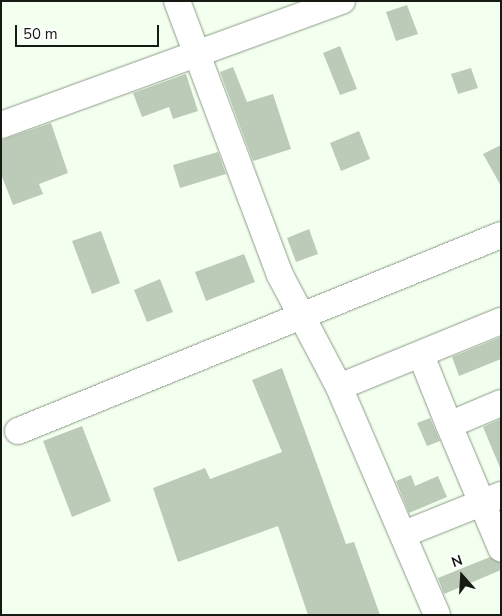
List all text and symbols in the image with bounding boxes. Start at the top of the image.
scale bar [18,15,161,47]
text: 50 m [23,24,58,44]
north arrow [437,551,487,601]
text: N [449,551,465,572]

